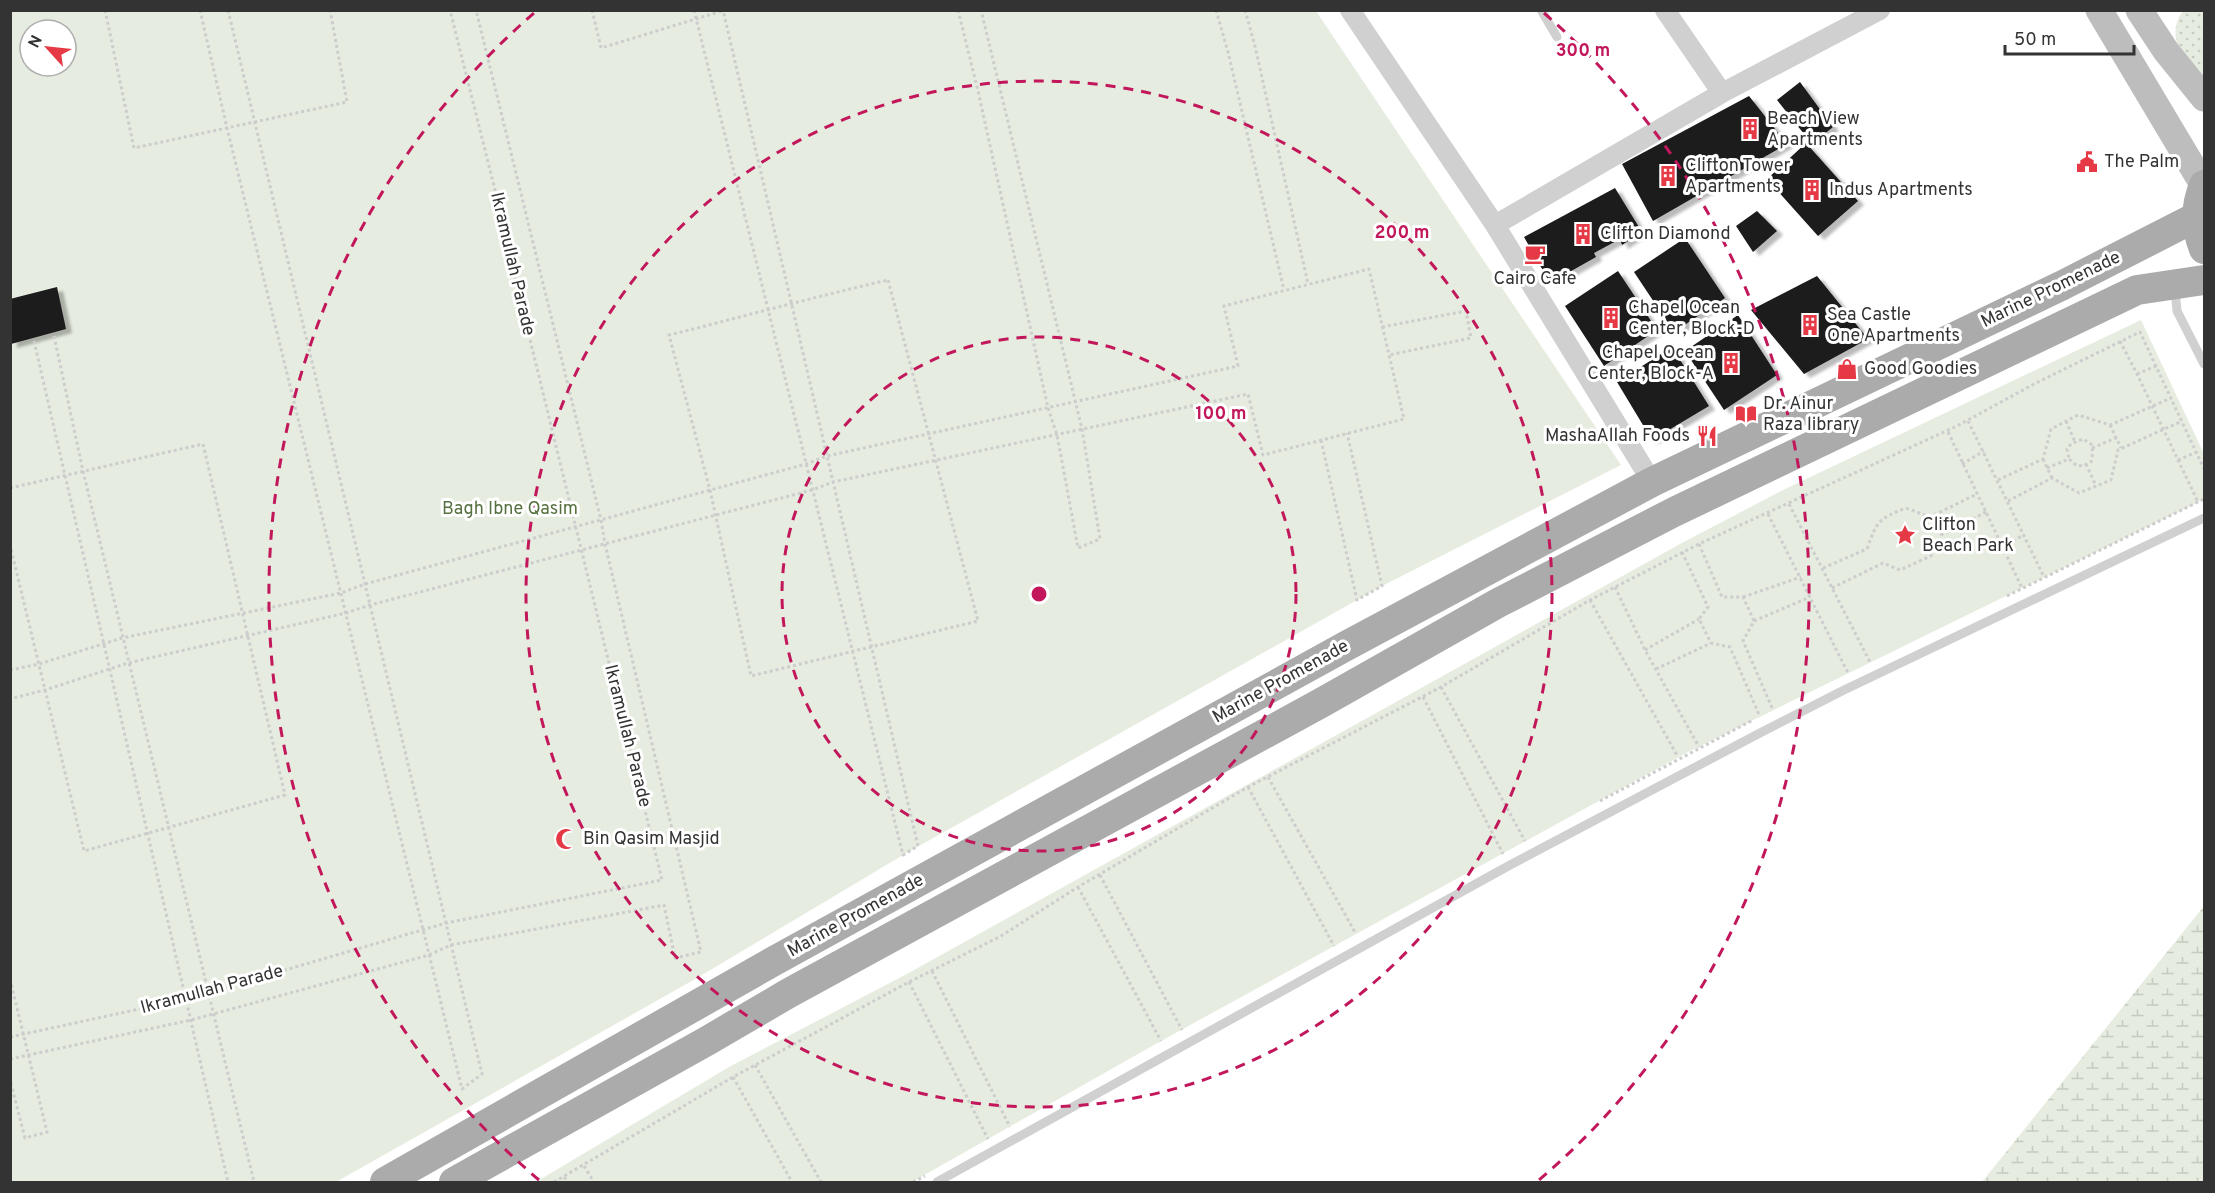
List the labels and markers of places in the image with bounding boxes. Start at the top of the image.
place label: Beach View Apartments [1767,108,1863,152]
building icon: Beach View Apartments [1738,117,1762,141]
public building icon: The Palm [2075,150,2099,174]
place label: The Palm [2104,151,2179,174]
place label: Clifton Tower Apartments [1685,155,1791,199]
building icon: Clifton Tower Apartments [1656,164,1680,188]
building icon: Indus Apartments [1800,178,1824,202]
place label: Indus Apartments [1829,179,1973,202]
building icon: Clifton Diamond [1571,222,1595,246]
place label: Clifton Diamond [1600,223,1731,246]
cafe icon: Cairo Cafe [1523,242,1547,266]
place label: Cairo Cafe [1494,268,1576,291]
place label: Chapel Ocean Center, Block-D [1628,297,1755,341]
place label: Sea Castle One Apartments [1827,304,1960,348]
building icon: Chapel Ocean Center, Block-D [1599,306,1623,330]
building icon: Sea Castle One Apartments [1798,313,1822,337]
place label: Chapel Ocean Center, Block-A [1587,342,1714,386]
building icon: Chapel Ocean Center, Block-A [1719,351,1743,375]
shop icon: Good Goodies [1835,357,1859,381]
place label: Good Goodies [1864,358,1977,381]
place label: Dr. Ainur Raza library [1763,393,1859,437]
library icon: Dr. Ainur Raza library [1734,402,1758,426]
restaurant icon: MashaAllah Foods [1695,424,1719,448]
place label: MashaAllah Foods [1545,425,1690,448]
place label: Clifton Beach Park [1922,514,2014,558]
place icon: Clifton Beach Park [1893,523,1917,547]
centre of rings [1029,584,1049,604]
mosque icon: Bin Qasim Masjid [554,827,578,851]
place label: Bin Qasim Masjid [583,828,720,851]

